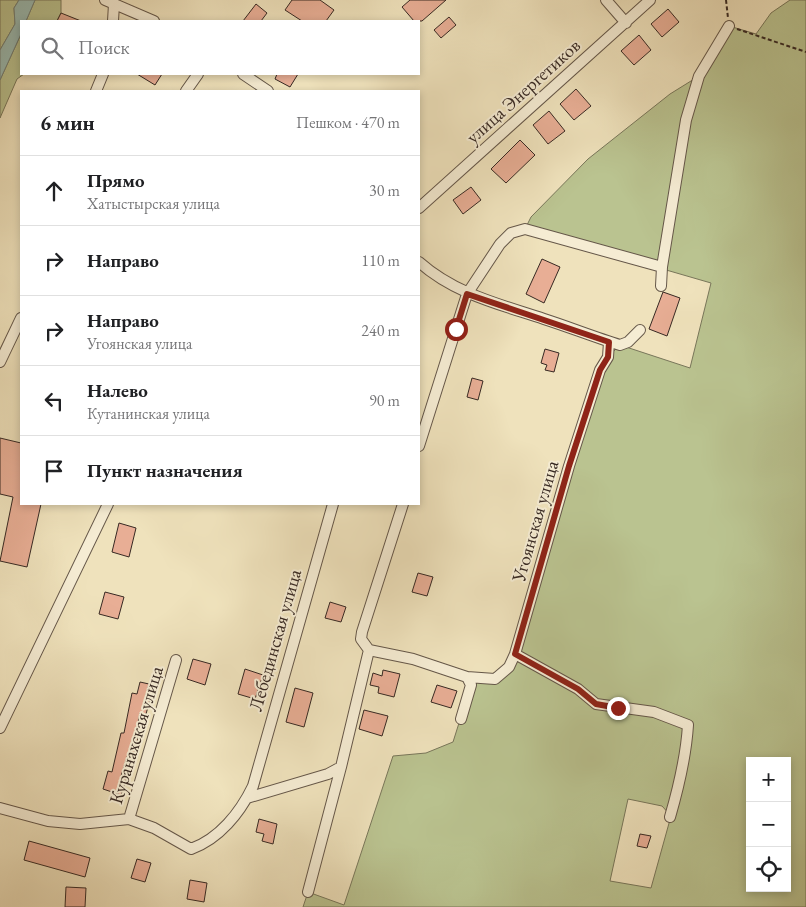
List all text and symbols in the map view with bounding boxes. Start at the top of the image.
search box [20,20,420,75]
street label: улица Энергетиков [460,33,586,149]
icon: search [38,34,66,62]
text: Поиск [78,35,130,60]
text: 6 мин [40,109,95,136]
text: Пешком · 470 m [296,112,400,133]
text: Прямо [87,168,145,193]
icon: ahead [40,177,68,205]
text: 30 m [369,180,400,201]
text: Хатыстырская улица [87,193,220,214]
icon: right [40,247,68,275]
text: Направо [87,248,159,273]
text: 110 m [361,250,400,271]
text: Направо [87,308,159,333]
icon: right [40,317,68,345]
route start [445,318,468,341]
text: 240 m [361,320,400,341]
text: Угоянская улица [87,333,192,354]
text: Налево [87,378,148,403]
icon: left [40,387,68,415]
text: 90 m [369,390,400,411]
text: Кутанинская улица [87,403,210,424]
icon: arrive [40,457,68,485]
street label: Угоянская улица [505,457,564,586]
text: Пункт назначения [87,458,243,483]
street label: Лебединская улица [243,566,307,714]
street label: Куранахская улица [103,663,169,807]
route end [607,697,630,720]
map controls [746,757,791,892]
button: + [746,757,791,802]
button: − [746,802,791,847]
button: locate [746,847,791,892]

